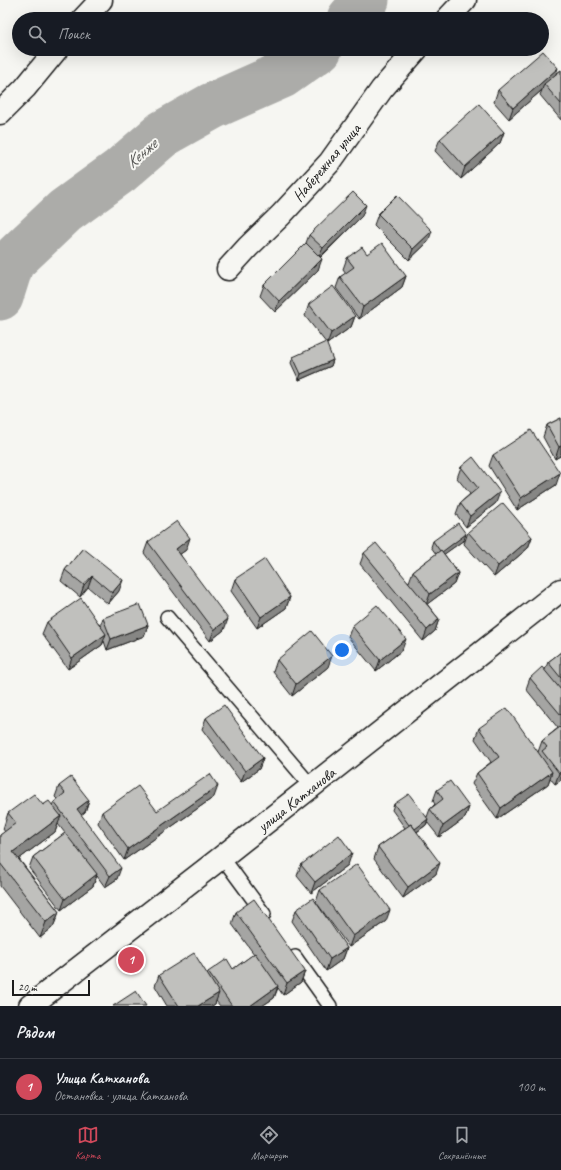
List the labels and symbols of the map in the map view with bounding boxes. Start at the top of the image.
street label: Набережная улица [288,118,366,206]
water label: Кенже [121,133,163,173]
your location [332,640,352,660]
street label: улица Катханова [253,762,340,837]
pin: 1 [118,945,144,975]
scale bar [12,978,90,997]

